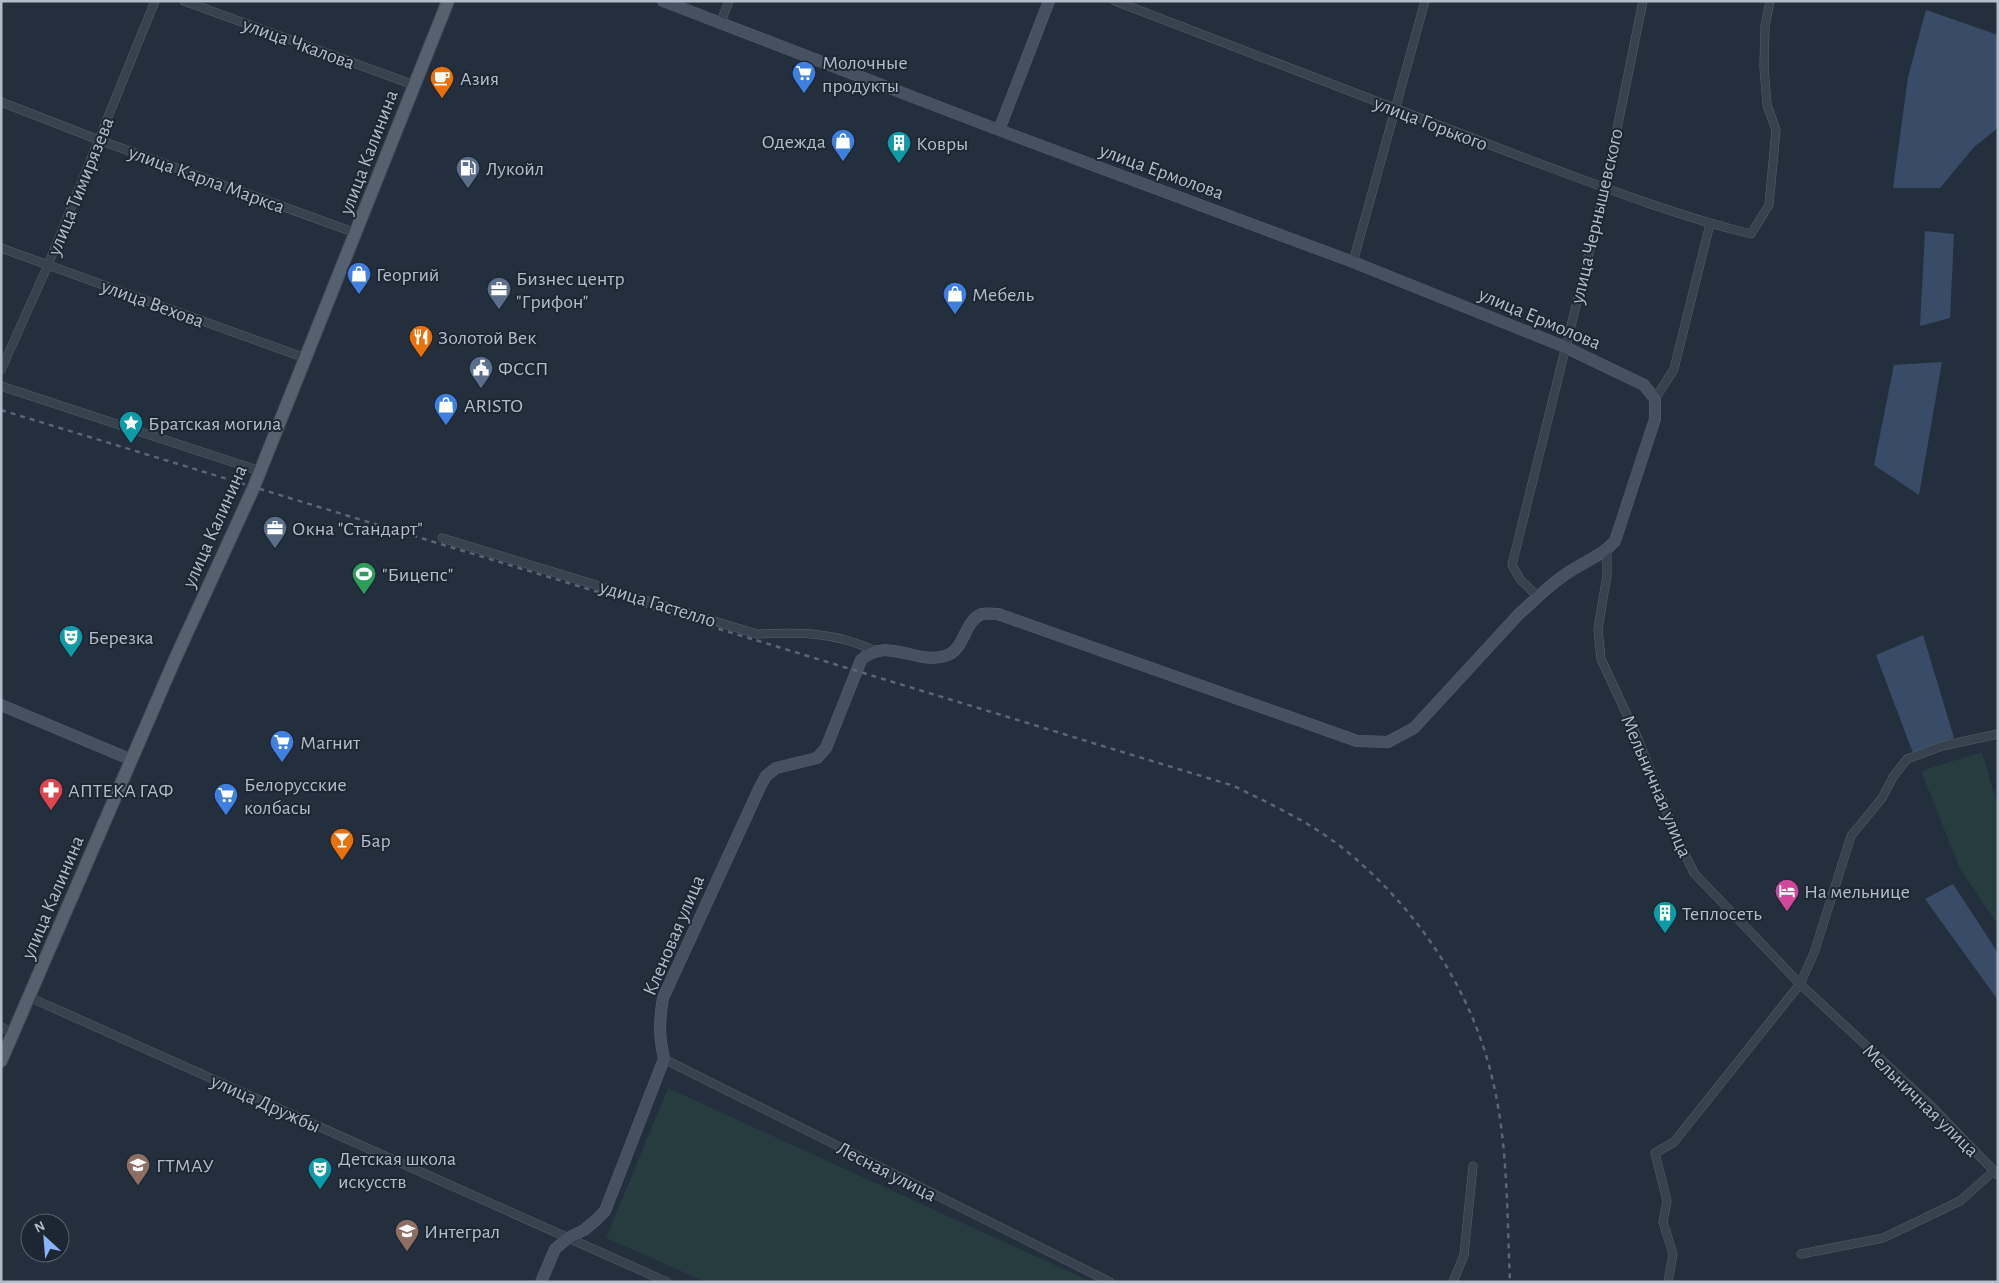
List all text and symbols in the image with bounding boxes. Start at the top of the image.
street label: улица Чкалова [239,14,357,73]
place label: Молочные продукты [822,53,908,96]
supermarket icon: Молочные продукты [791,60,817,94]
cafe icon: Азия [429,65,455,99]
place label: Азия [460,69,499,89]
street label: улица Калинина [336,87,402,218]
street label: улица Горького [1370,93,1490,155]
street label: улица Тимирязева [44,115,118,259]
street label: улица Чернышевского [1567,127,1627,307]
shop icon: Одежда [830,128,856,162]
building icon: Ковры [886,130,912,164]
place label: Одежда [761,132,826,152]
place label: Ковры [916,134,968,154]
street label: улица Ермолова [1096,140,1226,204]
street label: улица Карла Маркса [125,142,287,217]
fuel station icon: Лукойл [455,155,481,189]
place label: Лукойл [486,159,544,179]
shop icon: Георгий [346,261,372,295]
place label: Георгий [376,265,439,285]
place label: Бизнес центр "Грифон" [516,269,625,312]
street label: улица Вехова [98,276,207,332]
office icon: Бизнес центр "Грифон" [486,276,512,310]
shop icon: Мебель [942,281,968,315]
street label: улица Ермолова [1475,284,1604,354]
place label: Мебель [972,285,1035,305]
restaurant icon: Золотой Век [408,324,434,358]
place label: Золотой Век [438,328,536,348]
public building icon: ФССП [468,355,494,389]
place label: ФССП [498,359,549,379]
shop icon: ARISTO [433,392,459,426]
place label: ARISTO [464,396,523,416]
place icon: Братская могила [118,410,144,444]
place label: Братская могила [148,414,281,434]
street label: улица Калинина [179,462,251,592]
office icon: Окна "Стандарт" [262,515,288,549]
place label: Окна "Стандарт" [292,519,423,539]
sports icon: "Бицепс" [351,561,377,595]
place label: "Бицепс" [382,565,453,585]
street label: удица Гастелло [596,577,718,631]
theatre icon: Березка [58,624,84,658]
place label: Березка [88,628,154,648]
street label: Мельничная улица [1617,712,1695,861]
supermarket icon: Магнит [269,729,295,763]
place label: Магнит [300,733,361,753]
place label: Белорусские колбасы [244,775,347,818]
pharmacy icon: АПТЕКА ГАФ [38,777,64,811]
place label: АПТЕКА ГАФ [68,781,174,801]
supermarket icon: Белорусские колбасы [213,782,239,816]
bar icon: Бар [329,827,355,861]
place label: Бар [360,831,391,851]
street label: улица Калинина [18,833,88,963]
street label: Кленовая улица [640,872,708,999]
hotel icon: На мельнице [1774,878,1800,912]
place label: На мельнице [1804,882,1910,902]
building icon: Теплосеть [1652,900,1678,934]
place label: Теплосеть [1682,904,1762,924]
street label: Мельничная улица [1858,1040,1982,1161]
street label: улица Дружбы [207,1070,323,1137]
street label: Лесная улица [834,1138,939,1205]
place label: Детская школа искусств [338,1149,456,1192]
school or university icon: ГТМАУ [125,1152,151,1186]
place label: ГТМАУ [156,1156,214,1176]
theatre icon: Детская школа искусств [307,1156,333,1190]
north arrow [20,1213,70,1263]
school or university icon: Интеграл [394,1218,420,1252]
text: N [32,1219,47,1236]
place label: Интеграл [424,1222,500,1242]

